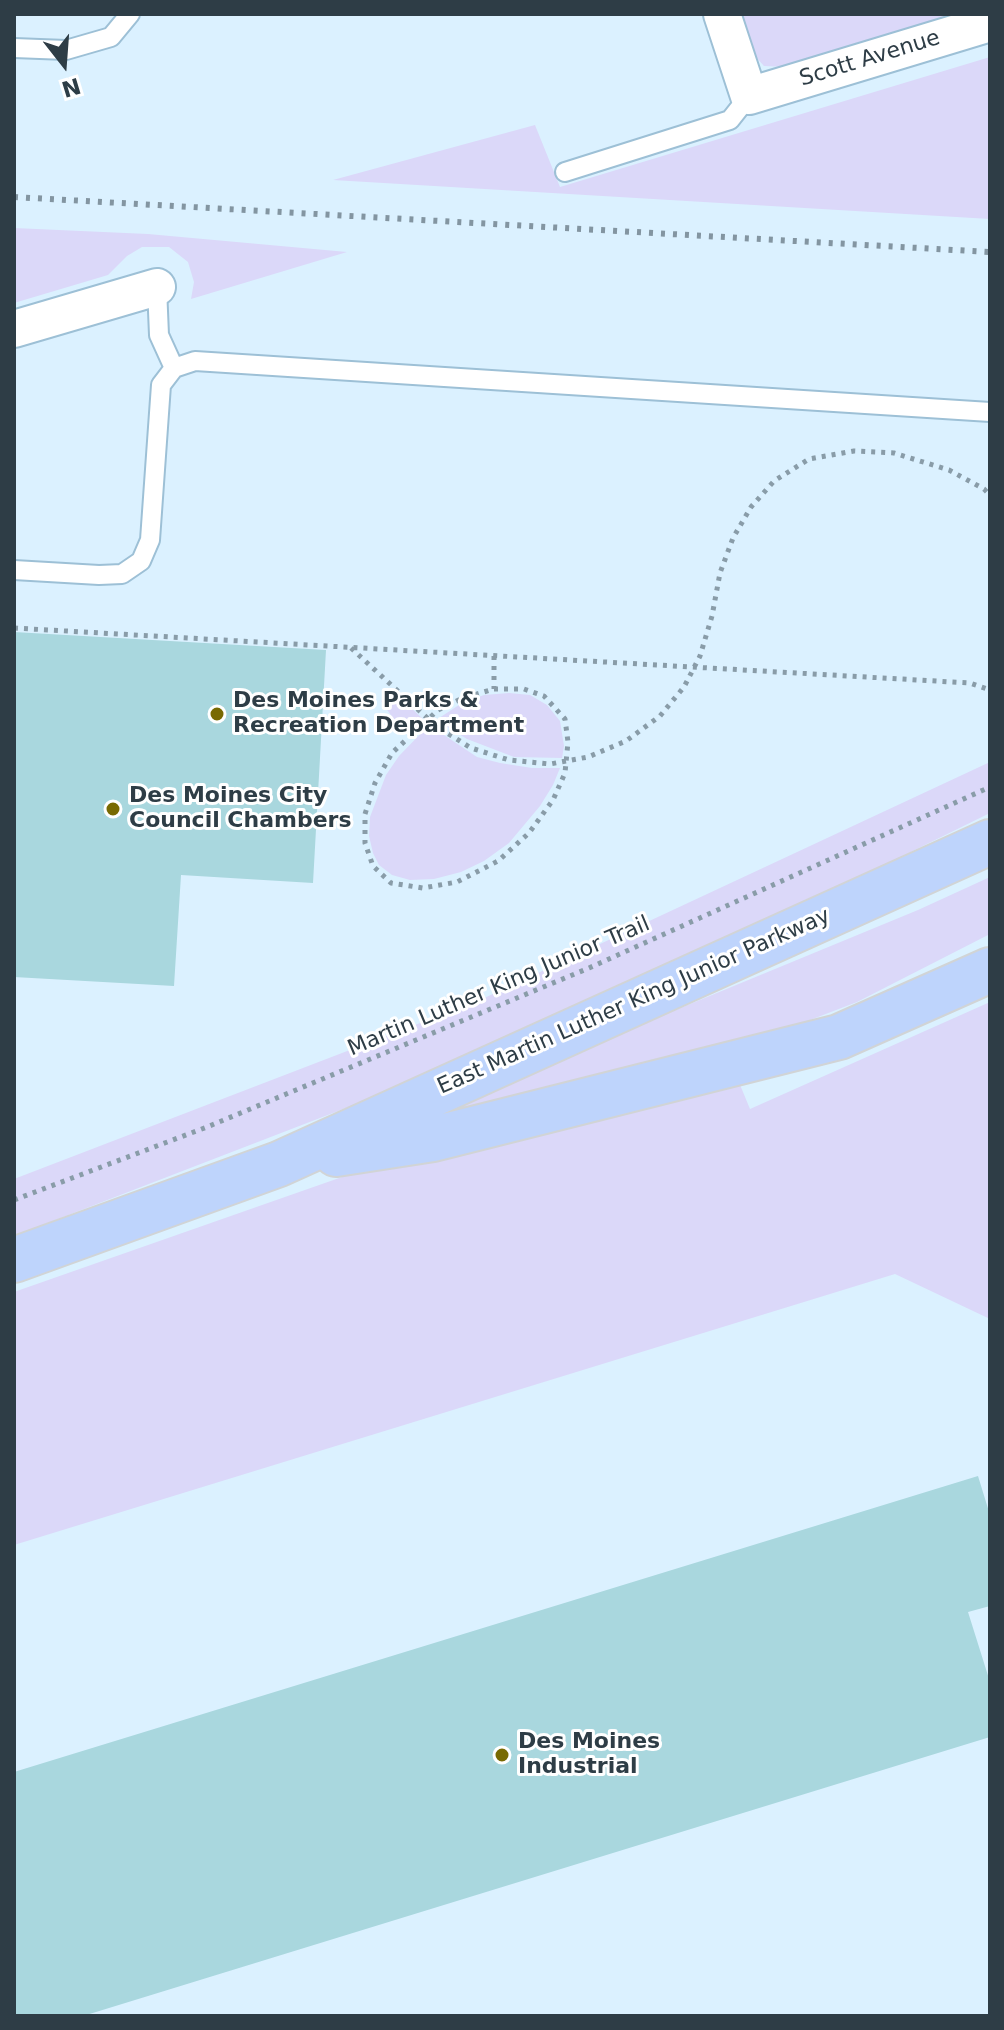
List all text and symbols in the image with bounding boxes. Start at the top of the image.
north arrow [24,24,104,104]
street label: Scott Avenue [797,25,943,93]
text: N [59,73,84,102]
place label: Des Moines Parks & Recreation Department [233,688,524,740]
marker: Des Moines Parks & Recreation Department [208,705,226,723]
place label: Des Moines City Council Chambers [129,783,352,834]
marker: Des Moines City Council Chambers [104,800,122,818]
street label: East Martin Luther King Junior Parkway [434,903,834,1101]
street label: Martin Luther King Junior Trail [344,911,654,1063]
place label: Des Moines Industrial [518,1729,660,1780]
marker: Des Moines Industrial [493,1746,511,1764]

